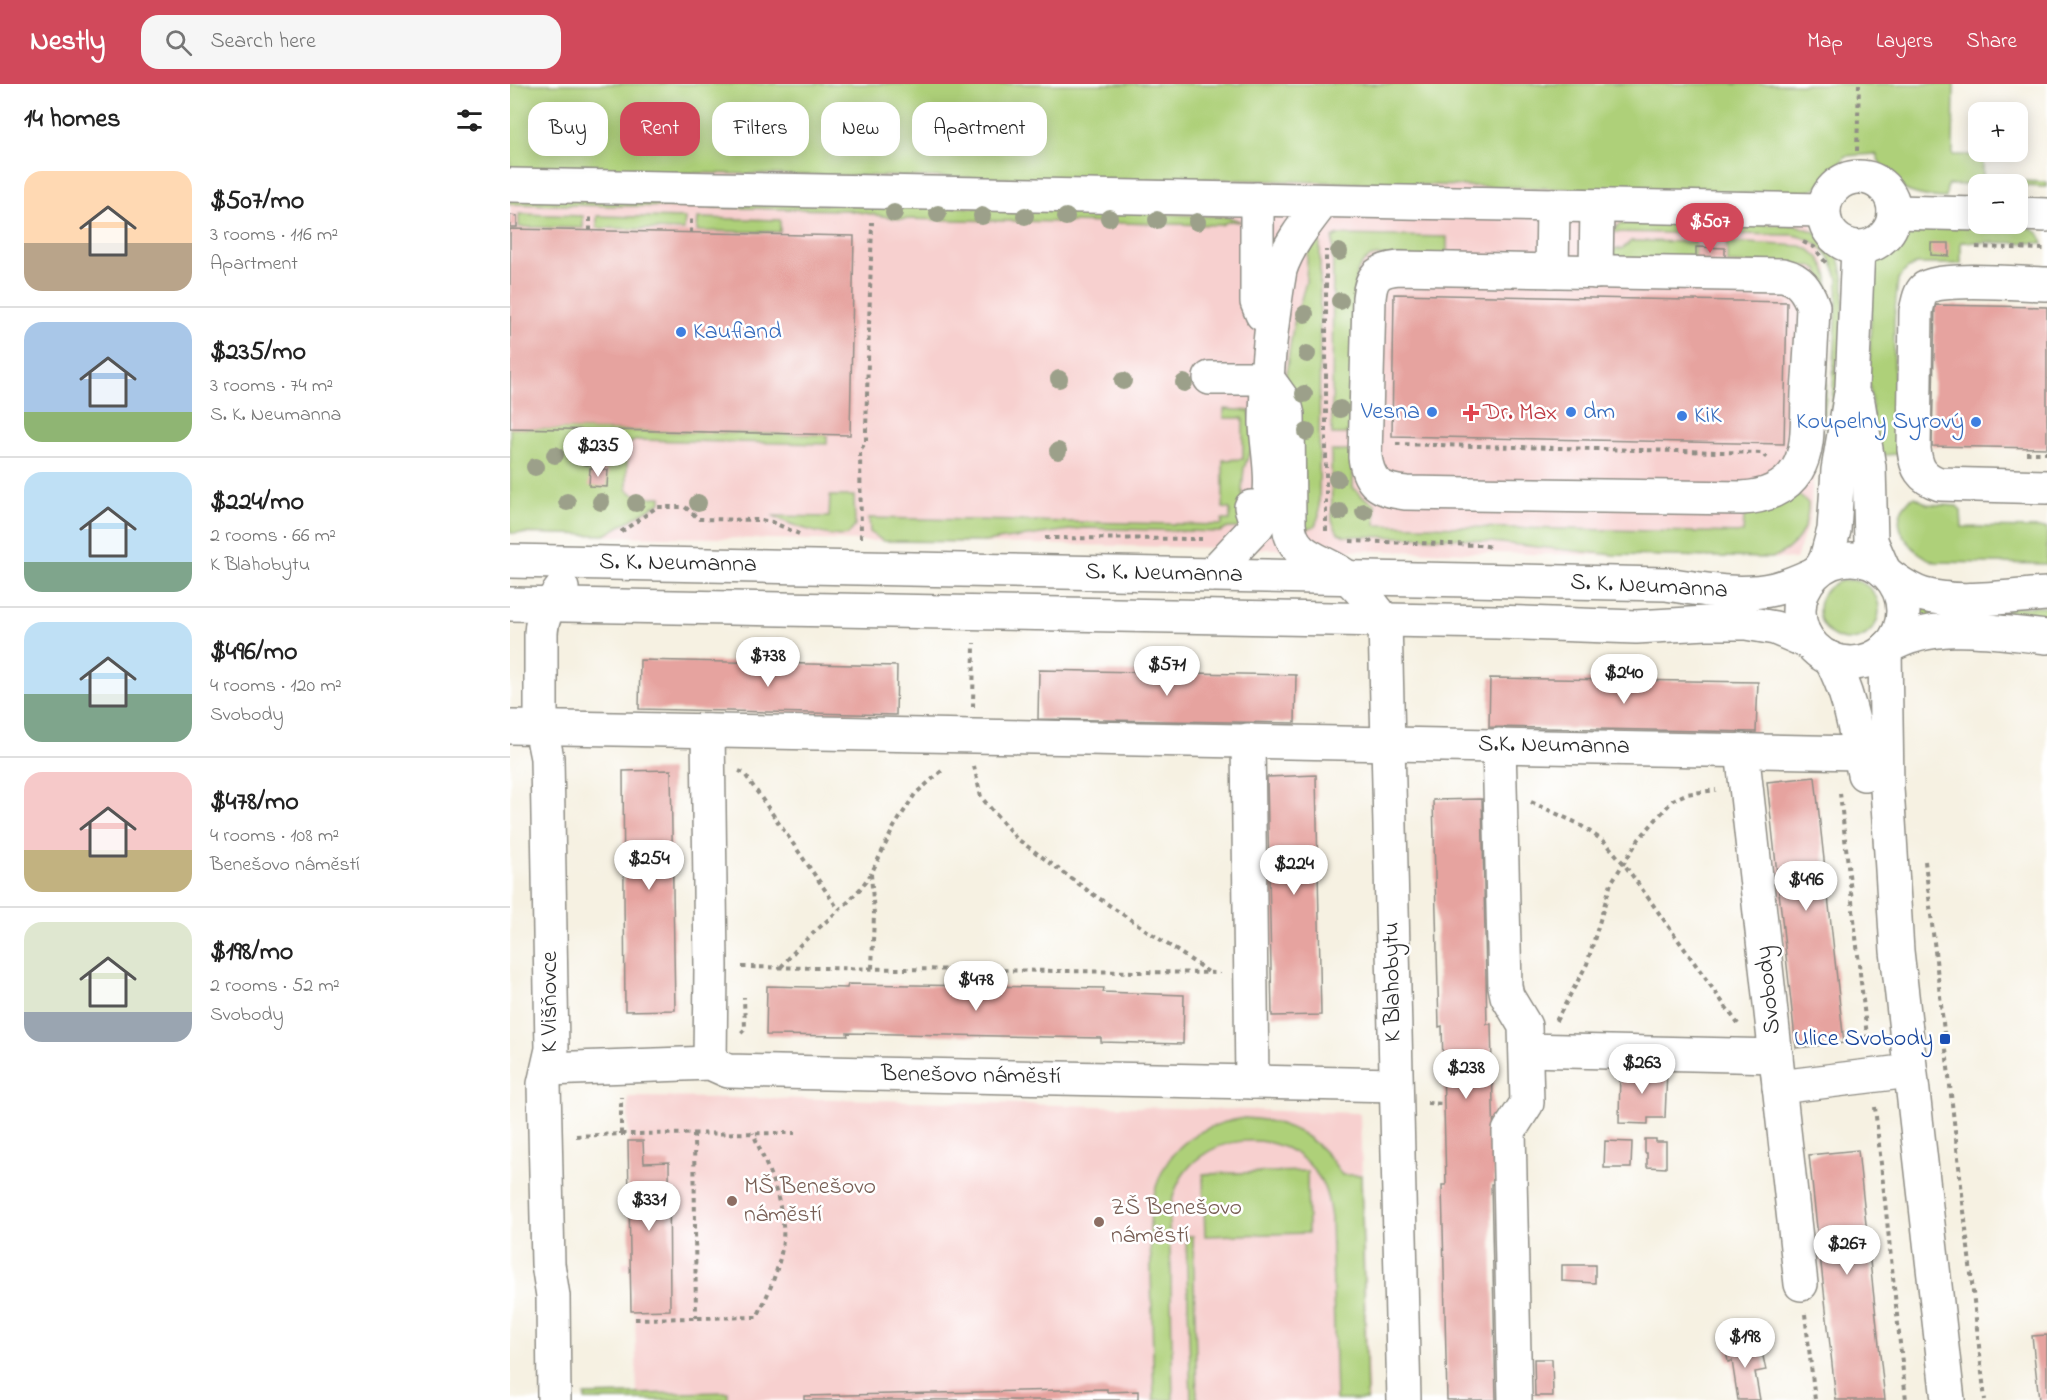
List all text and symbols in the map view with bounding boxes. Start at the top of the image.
search box [141,15,561,69]
text: Nestly [30,22,105,63]
icon: search [162,26,195,59]
text: Search here [210,26,316,58]
text: Map [1807,27,1843,57]
text: Layers [1876,27,1933,57]
text: Share [1966,27,2017,57]
text: 14 homes [24,101,120,139]
chip: Buy [528,102,608,156]
chip: Rent [620,102,700,156]
chip: Filters [712,102,809,156]
chip: New [821,102,900,156]
chip: Apartment [912,102,1047,156]
map controls [1968,102,2028,234]
button: + [1968,102,2028,162]
icon: filters [453,104,486,137]
button: − [1968,174,2028,234]
text: $507/mo [210,183,304,221]
icon: home [72,195,144,267]
pin: $507 [1674,203,1746,254]
text: $507 [1690,208,1730,237]
text: 3 rooms · 116 m² [210,221,338,250]
text: Apartment [210,250,298,279]
place label: Kaufland [693,315,782,350]
marker: Kaufland [674,325,688,339]
text: $235/mo [210,334,306,372]
icon: home [72,346,144,418]
text: 3 rooms · 74 m² [210,372,333,401]
place label: Vesna [1360,395,1420,430]
place label: dm [1583,395,1615,430]
place label: Dr. Max [1482,396,1557,431]
place label: KiK [1694,399,1722,434]
text: S. K. Neumanna [210,401,341,430]
marker: Vesna [1425,405,1439,419]
marker: dm [1564,405,1578,419]
place label: Koupelny Syrový [1796,405,1964,441]
marker: Dr. Max [1464,406,1478,420]
marker: KiK [1675,409,1689,423]
marker: Koupelny Syrový [1969,415,1983,429]
pin: $235 [562,427,634,478]
text: $235 [577,432,619,461]
text: $224/mo [210,484,304,522]
icon: home [72,496,144,568]
text: 2 rooms · 66 m² [210,522,336,551]
street label: S. K. Neumanna [599,545,757,583]
text: K Blahobytu [210,551,310,580]
street label: S. K. Neumanna [1085,555,1243,593]
street label: S. K. Neumanna [1569,565,1729,609]
text: $496/mo [210,634,297,672]
pin: $738 [732,637,804,688]
text: $738 [750,642,786,671]
icon: home [72,646,144,718]
pin: $571 [1131,646,1203,697]
text: $571 [1148,651,1186,680]
pin: $240 [1588,654,1660,705]
text: $240 [1605,659,1643,688]
text: 4 rooms · 120 m² [210,672,342,701]
text: Svobody [210,701,284,730]
street label: S.K. Neumanna [1478,727,1630,765]
text: $478/mo [210,784,299,822]
icon: home [72,796,144,868]
text: 4 rooms · 108 m² [210,822,339,851]
pin: $254 [613,840,685,891]
text: $254 [628,845,670,874]
pin: $224 [1258,845,1330,896]
text: $224 [1274,850,1314,879]
text: Benešovo náměstí [210,851,360,880]
pin: $496 [1770,861,1842,912]
text: $496 [1788,866,1824,895]
street label: K Blahobytu [1374,922,1413,1042]
text: $198/mo [210,934,293,972]
street label: Svobody [1747,944,1792,1036]
icon: home [72,946,144,1018]
street label: K Višňovce [533,951,568,1053]
pin: $478 [940,961,1012,1012]
text: $478 [958,966,994,995]
text: 2 rooms · 52 m² [210,972,340,1001]
text: Svobody [210,1001,284,1030]
place label: Ulice Svobody [1794,1022,1933,1058]
marker: Ulice Svobody [1938,1032,1952,1046]
pin: $263 [1606,1044,1678,1095]
pin: $238 [1430,1049,1502,1100]
text: $263 [1622,1049,1662,1078]
text: $238 [1447,1054,1485,1083]
street label: Benešovo náměstí [880,1057,1061,1095]
place label: MŠ Benešovo náměstí [744,1170,876,1233]
pin: $331 [613,1181,685,1232]
text: $331 [632,1186,666,1215]
place label: ZŠ Benešovo náměstí [1111,1191,1242,1254]
marker: MŠ Benešovo náměstí [725,1194,739,1208]
marker: ZŠ Benešovo náměstí [1092,1215,1106,1229]
pin: $267 [1811,1225,1883,1276]
text: $267 [1827,1230,1867,1259]
pin: $198 [1709,1318,1781,1369]
text: $198 [1729,1323,1761,1352]

